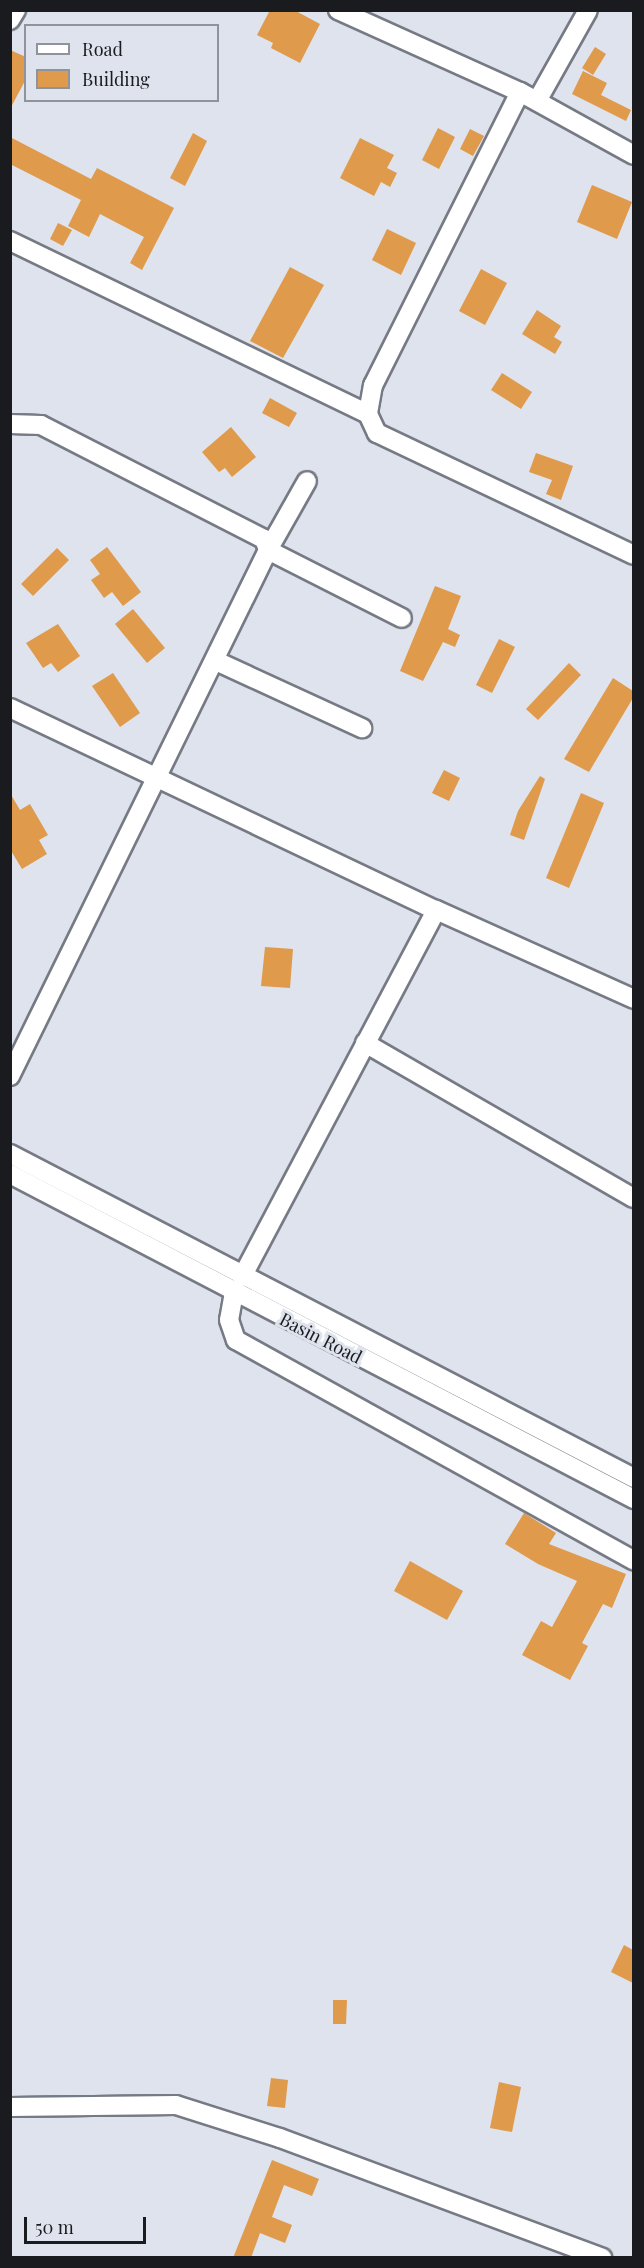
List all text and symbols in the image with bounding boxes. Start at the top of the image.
legend [24,24,219,102]
text: Road [82,37,123,61]
text: Building [82,67,150,91]
street label: Basin Road [276,1308,366,1368]
scale bar [27,2205,148,2243]
text: 50 m [35,2215,74,2239]

